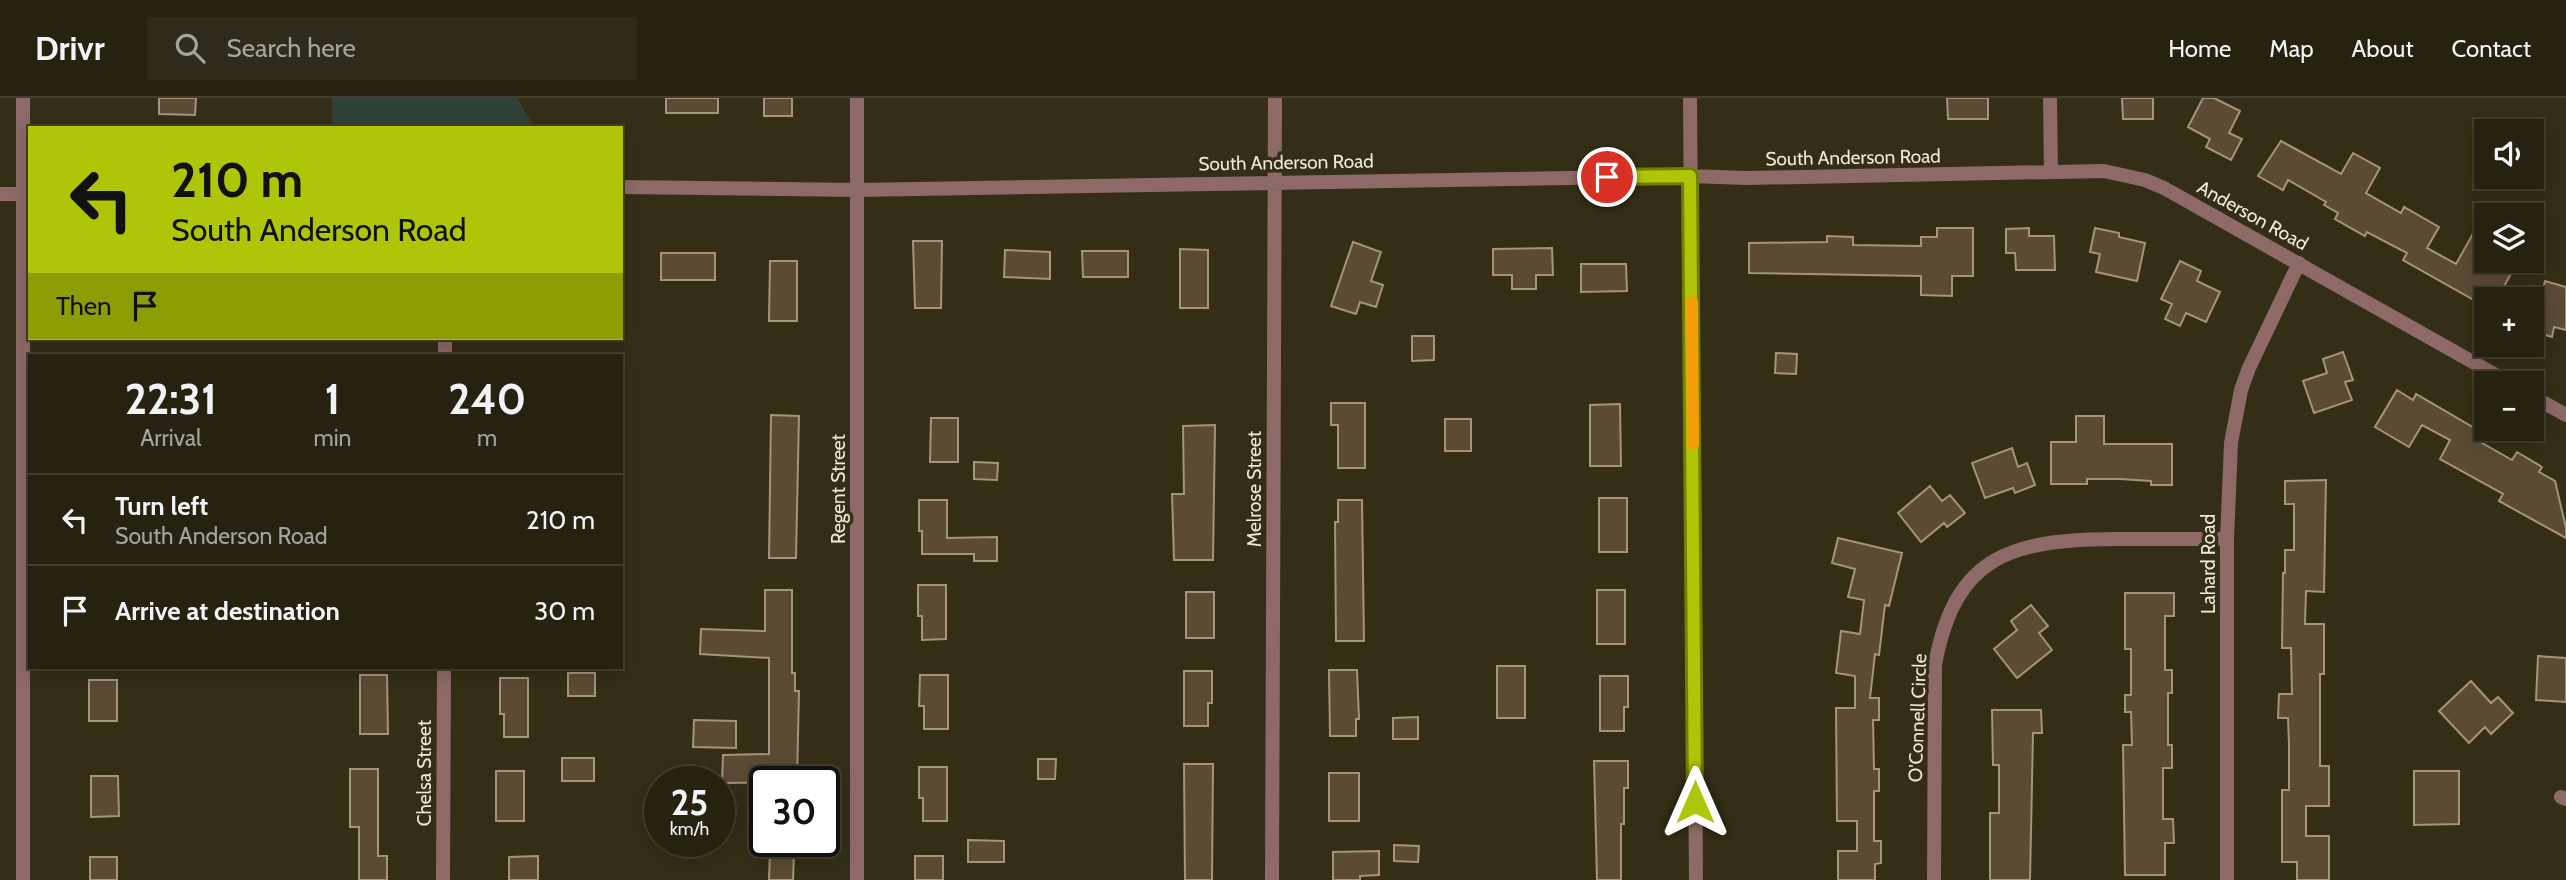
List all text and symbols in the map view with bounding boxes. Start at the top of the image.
search box [147,17,637,80]
text: Drivr [35,28,105,68]
icon: search [171,29,209,67]
text: Search here [227,32,356,64]
text: Home [2168,34,2231,63]
text: Map [2269,34,2314,63]
text: About [2352,34,2414,63]
text: Contact [2452,34,2531,63]
map controls [2474,119,2544,441]
button: sound [2474,119,2544,189]
street label: South Anderson Road [1765,144,1941,171]
pin [1577,147,1637,207]
street label: South Anderson Road [1198,149,1374,176]
text: 210 m [171,150,303,209]
icon: left [56,154,147,245]
icon: arrive [1588,158,1626,196]
street label: Anderson Road [2193,176,2312,255]
button: layers [2474,203,2544,273]
text: South Anderson Road [171,210,467,249]
icon: arrive [126,287,164,325]
button: + [2474,287,2544,357]
text: Then [56,290,112,322]
button: − [2474,371,2544,441]
text: 22:31 [125,373,217,425]
text: 1 [325,373,340,425]
text: 240 [448,373,526,425]
text: Arrival [140,424,201,452]
text: min [314,424,351,452]
text: m [477,424,497,452]
street label: Melrose Street [1243,430,1266,547]
street label: Regent Street [827,433,850,544]
text: Turn left [115,490,208,522]
icon: left [56,501,94,539]
text: 210 m [526,504,595,536]
street label: Lahard Road [2197,514,2220,614]
text: South Anderson Road [115,522,327,550]
icon: arrive [56,592,94,630]
text: Arrive at destination [115,595,340,627]
text: 30 m [534,595,595,627]
street label: O'Connell Circle [1904,653,1931,783]
street label: Chelsa Street [413,719,436,826]
position arrow [1658,765,1732,839]
speed limit sign: 30 [749,766,840,857]
text: 25 [671,781,708,824]
text: km/h [670,818,709,840]

